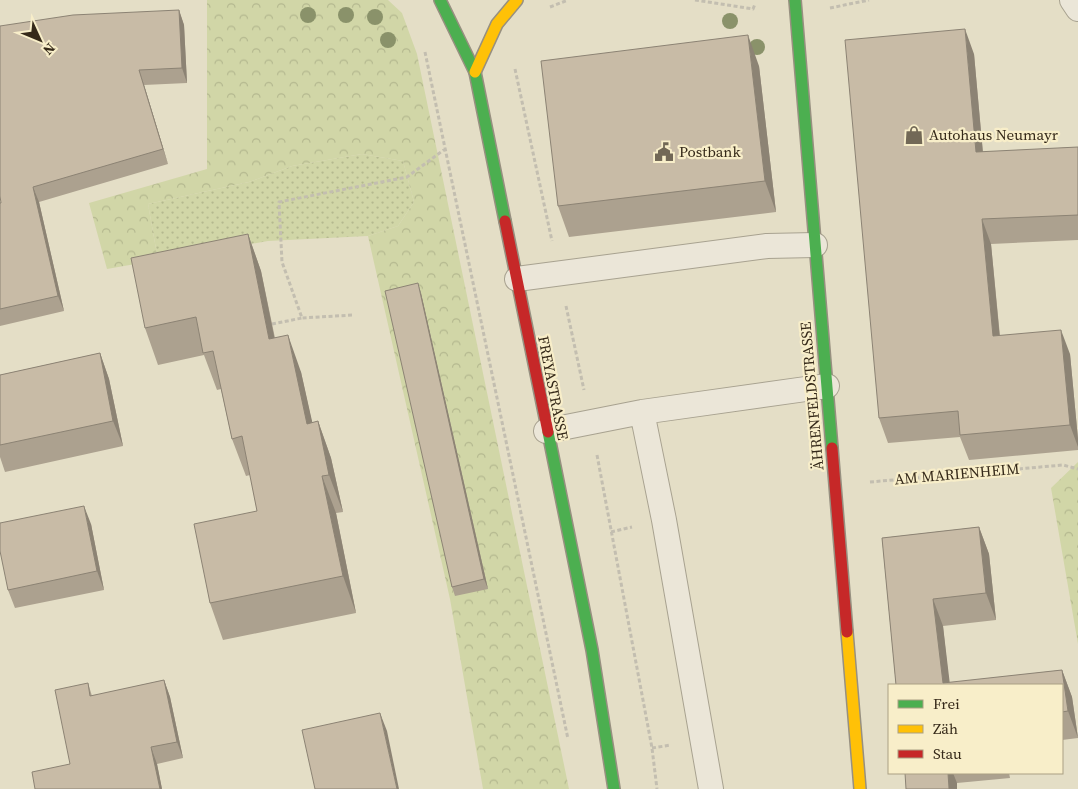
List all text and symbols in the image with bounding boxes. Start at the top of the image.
north arrow [15,15,65,65]
text: N [39,38,60,60]
shop icon: Autohaus Neumayr [903,124,925,146]
place label: Autohaus Neumayr [929,124,1059,145]
public building icon: Postbank [653,141,675,163]
place label: Postbank [679,141,741,162]
street label: ÄHRENFELDSTRASSE [795,321,828,471]
street label: FREYASTRASSE [533,334,574,442]
street label: AM MARIENHEIM [894,458,1020,489]
legend [888,684,1063,774]
text: Frei [933,693,960,714]
text: Zäh [933,718,958,739]
text: Stau [933,743,962,764]

